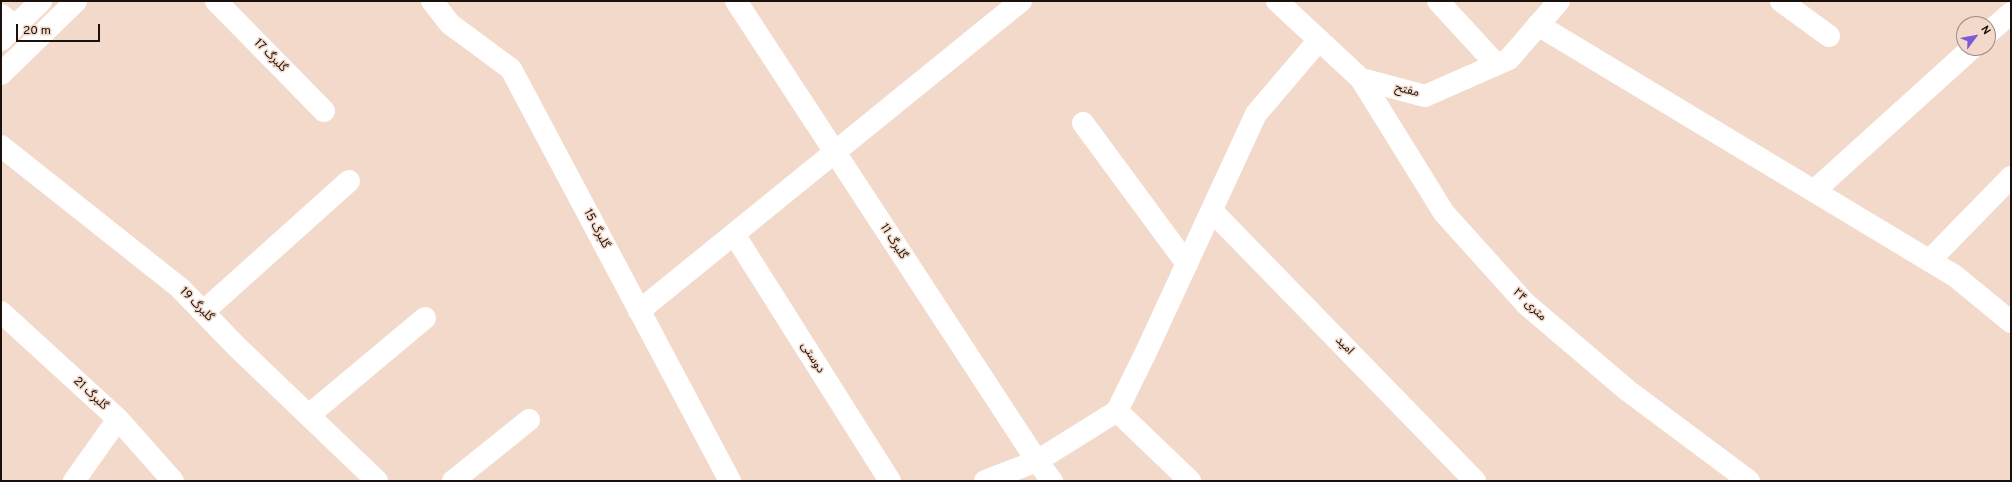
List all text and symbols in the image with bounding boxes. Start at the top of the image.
scale bar [18,16,102,42]
north arrow [1956,16,1996,56]
text: 20 m [23,23,51,39]
text: N [1977,23,1993,37]
street label: گلبرگ 17 [250,36,290,76]
street label: مفتح [1393,81,1421,101]
street label: گلبرگ 15 [580,207,612,251]
street label: گلبرگ 11 [876,222,910,262]
street label: گلبرگ 19 [176,285,216,325]
street label: ۲۴ متری [1509,286,1549,324]
street label: امید [1332,334,1356,358]
street label: دوستی [797,340,827,376]
street label: گلبرگ 21 [70,374,110,414]

